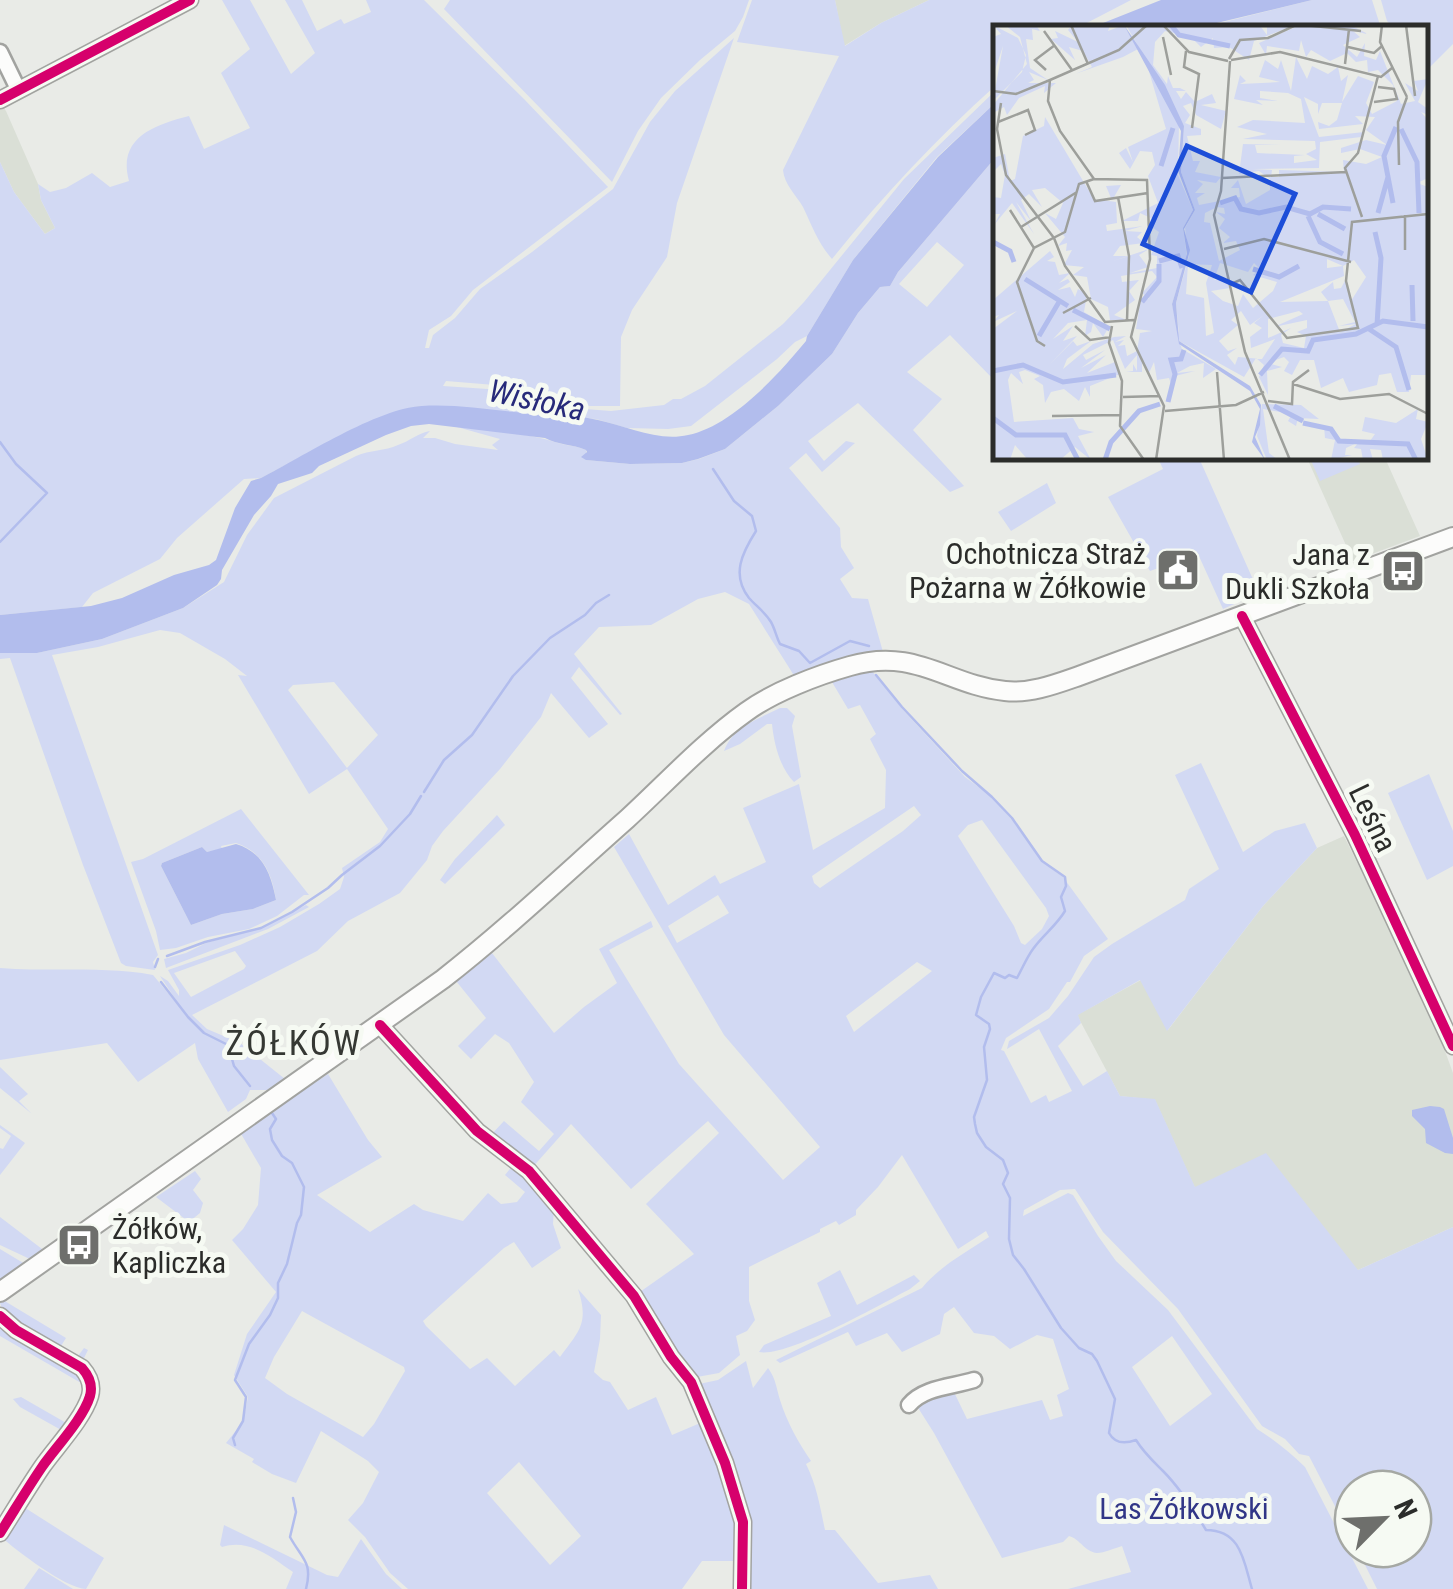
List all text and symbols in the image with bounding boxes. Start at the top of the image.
inset map [993,25,1428,460]
water label: Wisłoka [486,371,588,429]
place label: Ochotnicza Straż Pożarna w Żółkowie [909,536,1146,605]
place label: Jana z Dukli Szkoła [1225,537,1370,606]
public building icon: Ochotnicza Straż Pożarna w Żółkowie [1155,547,1201,593]
bus stop icon: Jana z Dukli Szkoła [1380,548,1426,594]
street label: Leśna [1342,778,1404,858]
district label: ŻÓŁKÓW [226,1023,362,1064]
place label: Żółków, Kapliczka [112,1211,226,1280]
bus stop icon: Żółków, Kapliczka [56,1222,102,1268]
north arrow [1333,1469,1433,1569]
park label: Las Żółkowski [1099,1491,1269,1526]
text: N [1387,1494,1424,1524]

